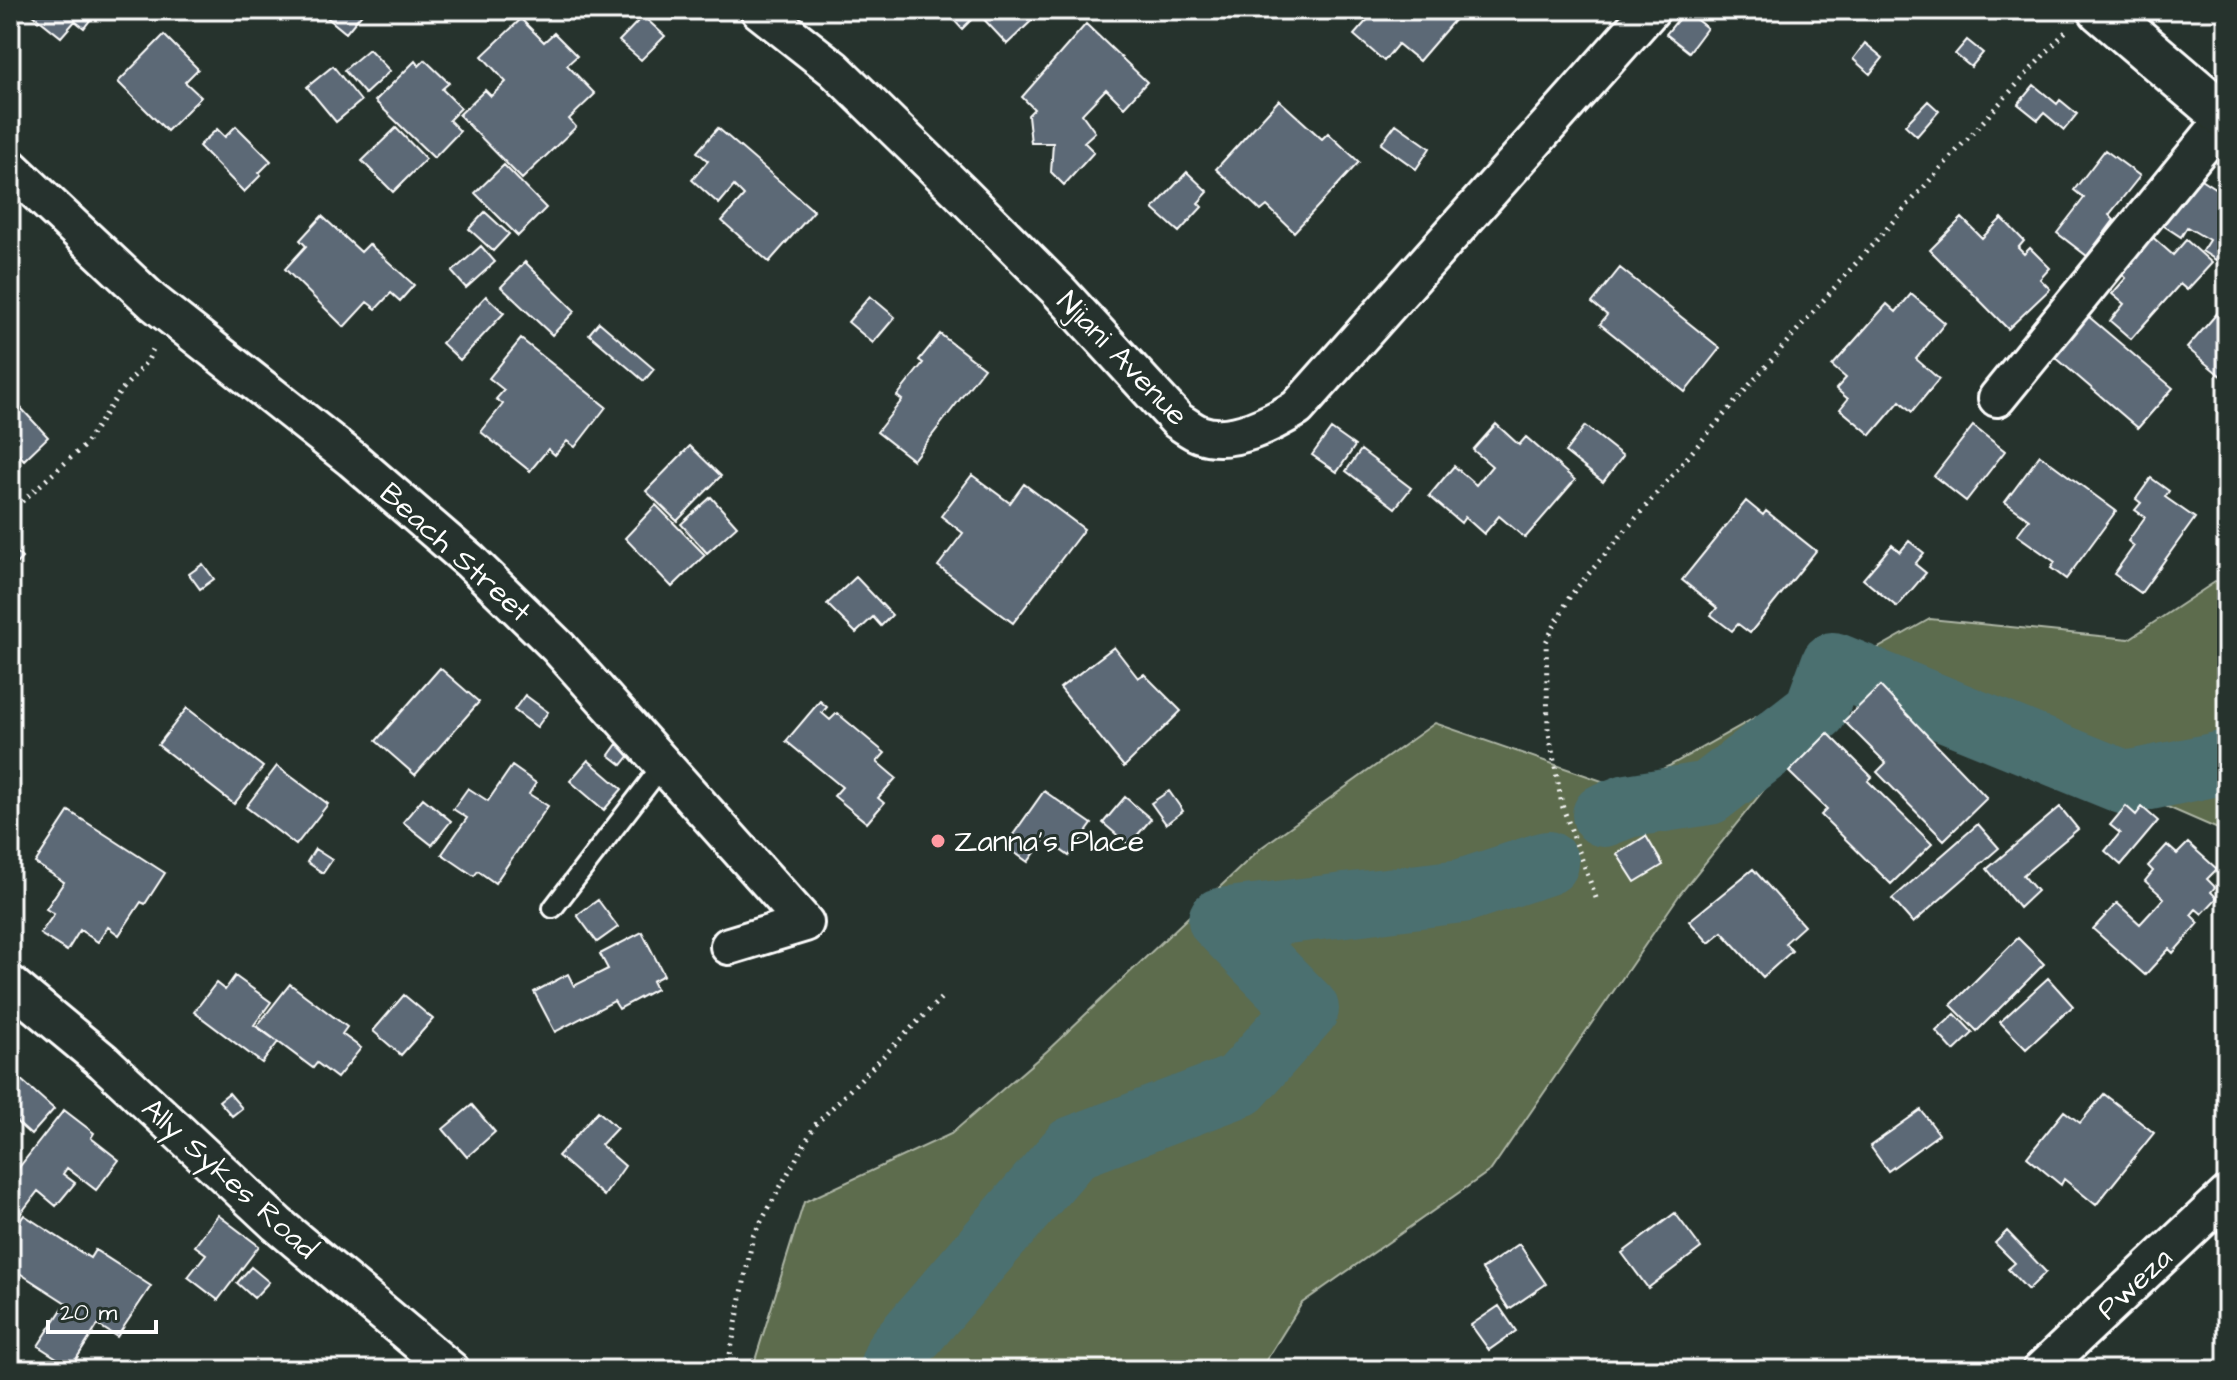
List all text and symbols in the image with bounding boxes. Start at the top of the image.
street label: Njiani Avenue [1047,282,1197,435]
street label: Beach Street [370,473,540,632]
place label: Zanna's Place [954,821,1144,863]
marker: Zanna's Place [929,832,947,850]
street label: Ally Sykes Road [132,1088,326,1270]
street label: Pweza [2088,1238,2182,1330]
scale bar [48,1284,156,1334]
text: 20 m [60,1296,117,1330]

